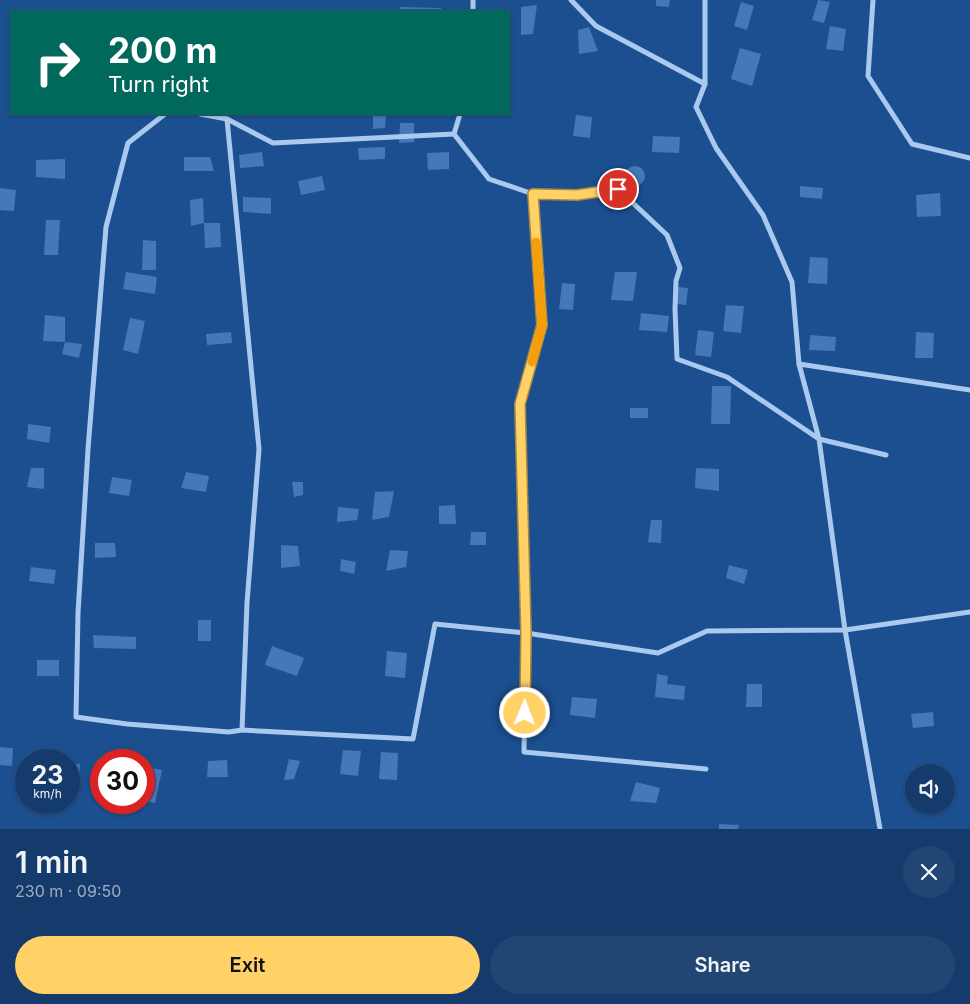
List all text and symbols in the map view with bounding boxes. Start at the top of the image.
text: 200 m [108,29,217,71]
icon: right [25,30,90,95]
text: Turn right [108,71,209,97]
pin [597,168,639,210]
icon: arrive [604,175,632,203]
position arrow [498,686,550,738]
speed limit sign: 30 [90,749,155,814]
text: 23 [32,760,63,790]
map controls [905,764,955,814]
button: sound [905,764,955,814]
text: km/h [33,786,62,801]
text: 1 min [15,844,88,880]
button: close [903,846,955,898]
text: 230 m · 09:50 [15,881,121,901]
button: Exit [15,936,480,994]
button: Share [490,936,955,994]

